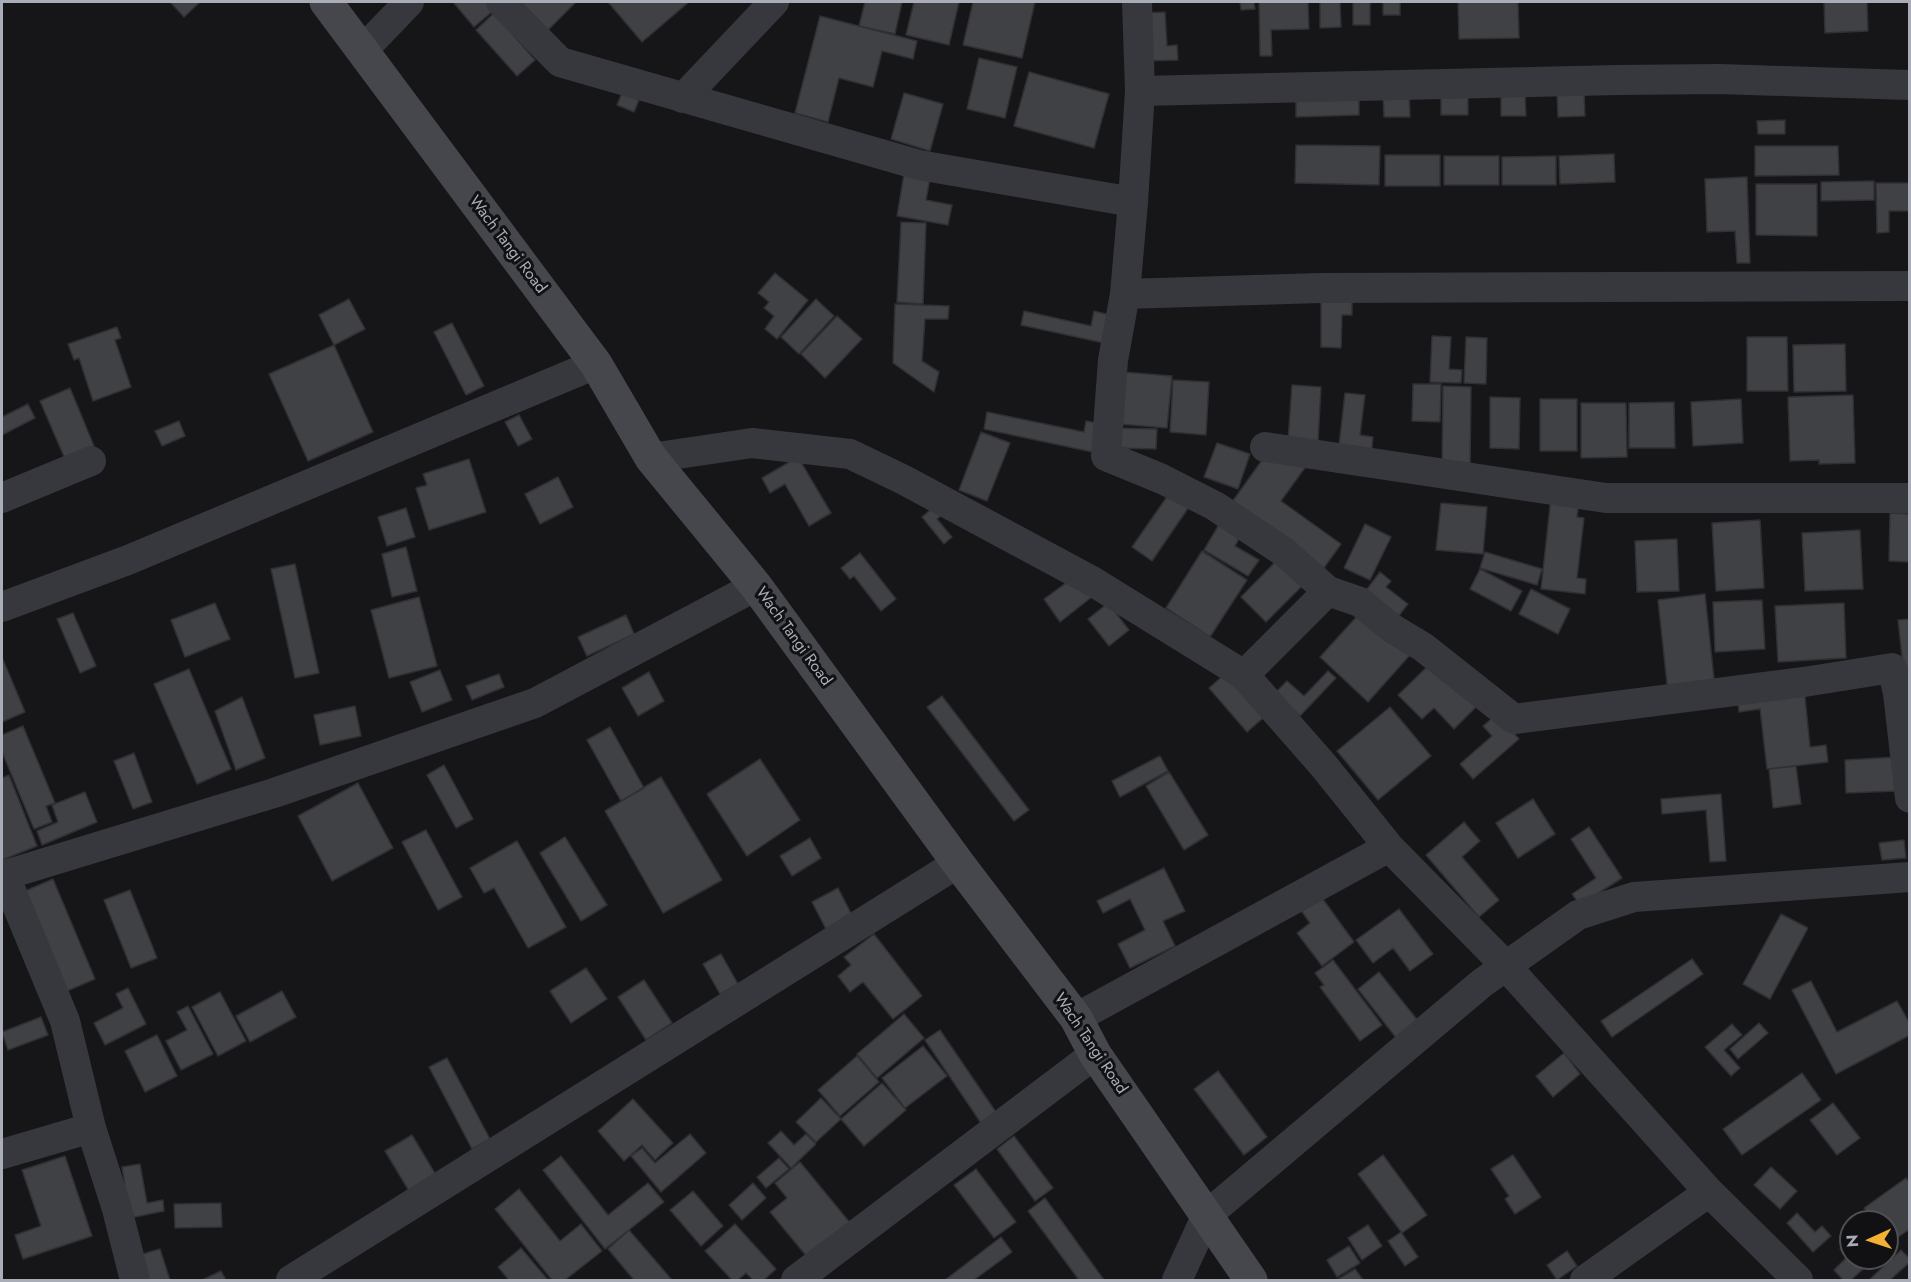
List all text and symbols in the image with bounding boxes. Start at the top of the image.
street label: Wach Tangi Road [464,192,550,298]
street label: Wach Tangi Road [751,584,835,690]
street label: Wach Tangi Road [1049,990,1131,1098]
north arrow [1839,1210,1899,1270]
text: N [1841,1234,1864,1248]

